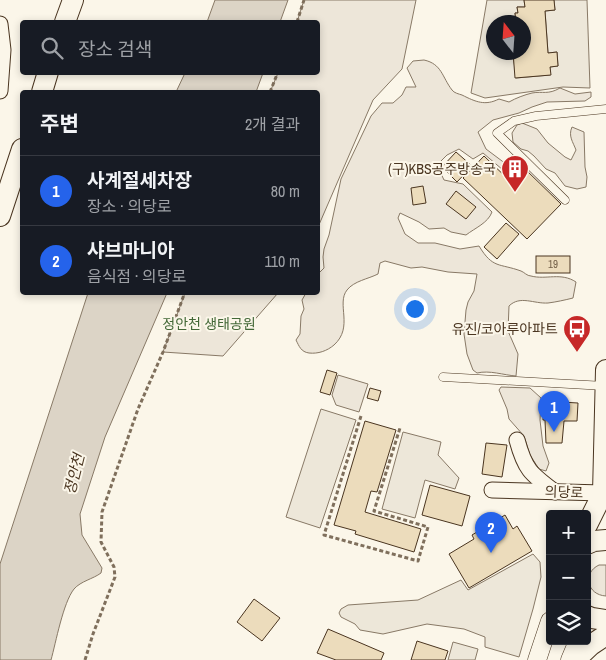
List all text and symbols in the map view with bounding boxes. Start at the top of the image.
north arrow [486,15,531,60]
search box [20,20,320,75]
icon: search [38,34,66,62]
text: 장소 검색 [78,36,152,62]
text: 주변 [40,109,79,138]
text: 2개 결과 [245,113,300,135]
building icon: (구)KBS공주방송국 [500,154,530,193]
place label: (구)KBS공주방송국 [388,160,496,178]
text: 사계절세차장 [87,167,192,193]
text: 1 [52,180,60,202]
text: 80 m [271,180,300,202]
text: 장소 · 의당로 [87,195,172,217]
text: 샤브마니아 [87,237,174,263]
text: 2 [52,250,60,272]
text: 110 m [264,250,300,272]
house number: 19 [548,257,558,271]
text: 음식점 · 의당로 [87,265,186,287]
your location [402,296,428,322]
bus stop icon: 유진/코아루아파트 [562,314,592,353]
park label: 정안천 생태공원 [162,315,256,333]
place label: 유진/코아루아파트 [452,320,558,338]
pin: 1 [538,391,570,432]
water label: 정안천 [59,449,90,497]
street label: 의당로 [544,482,584,502]
map controls [546,510,591,645]
button: + [546,510,591,555]
pin: 2 [475,512,507,553]
button: − [546,555,591,600]
button: layers [546,600,591,645]

